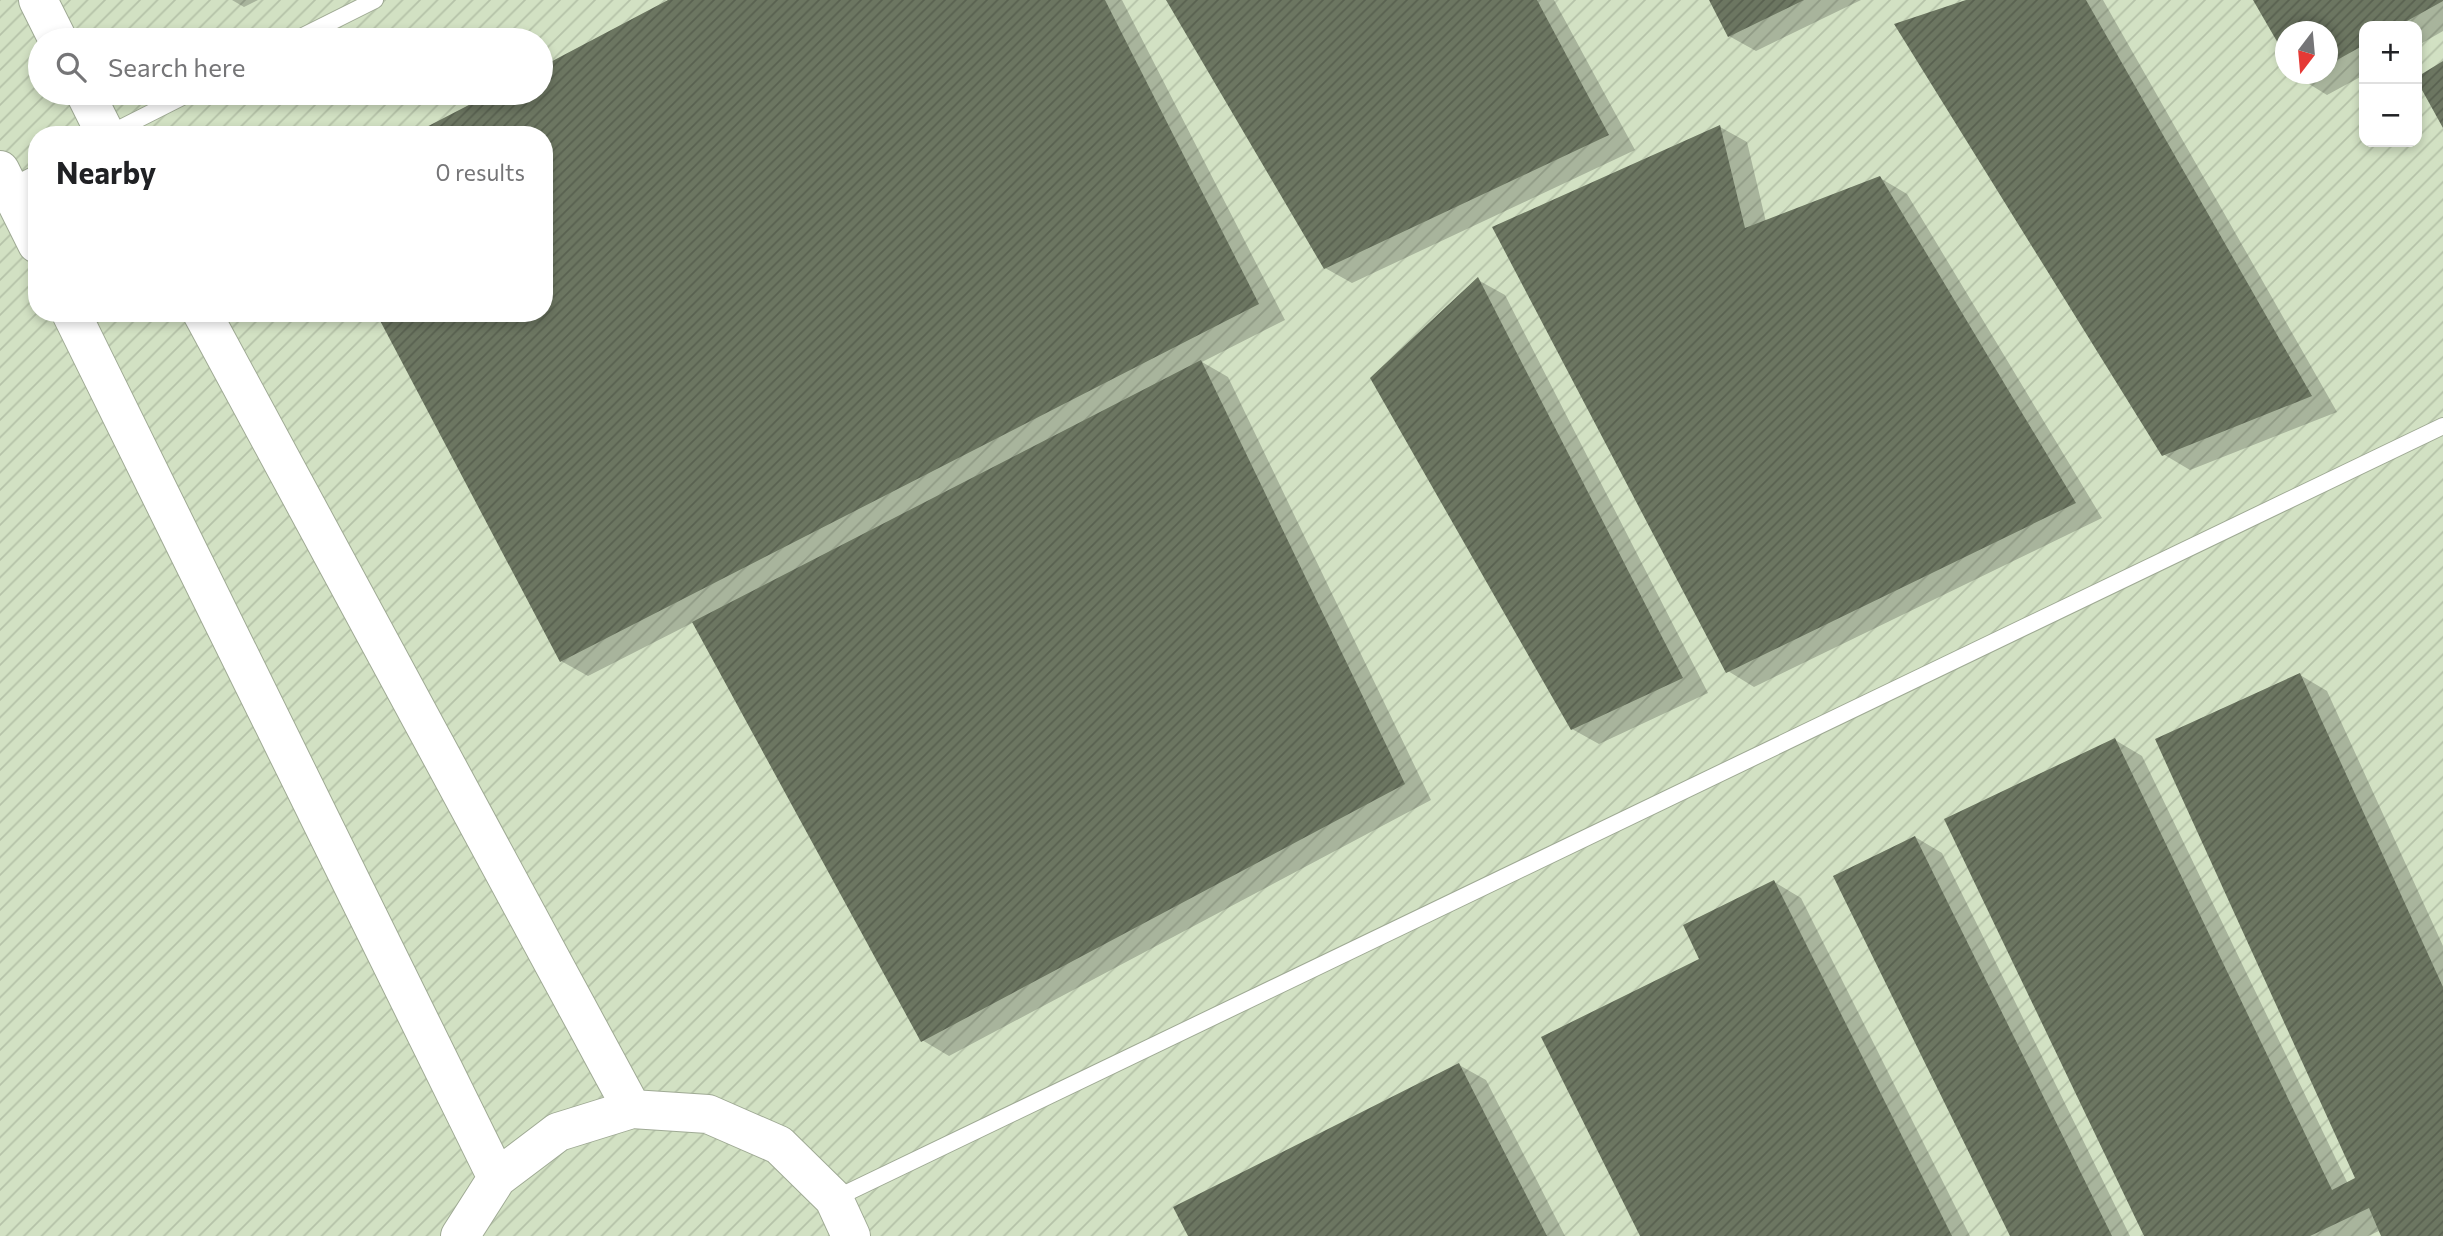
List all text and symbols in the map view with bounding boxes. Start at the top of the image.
north arrow [2275,21,2338,84]
map controls [2359,21,2422,147]
button: + [2359,21,2422,84]
search box [28,28,553,105]
icon: search [52,48,90,86]
text: Search here [108,51,246,82]
button: − [2359,84,2422,147]
text: Nearby [56,153,156,190]
text: 0 results [436,158,525,186]

